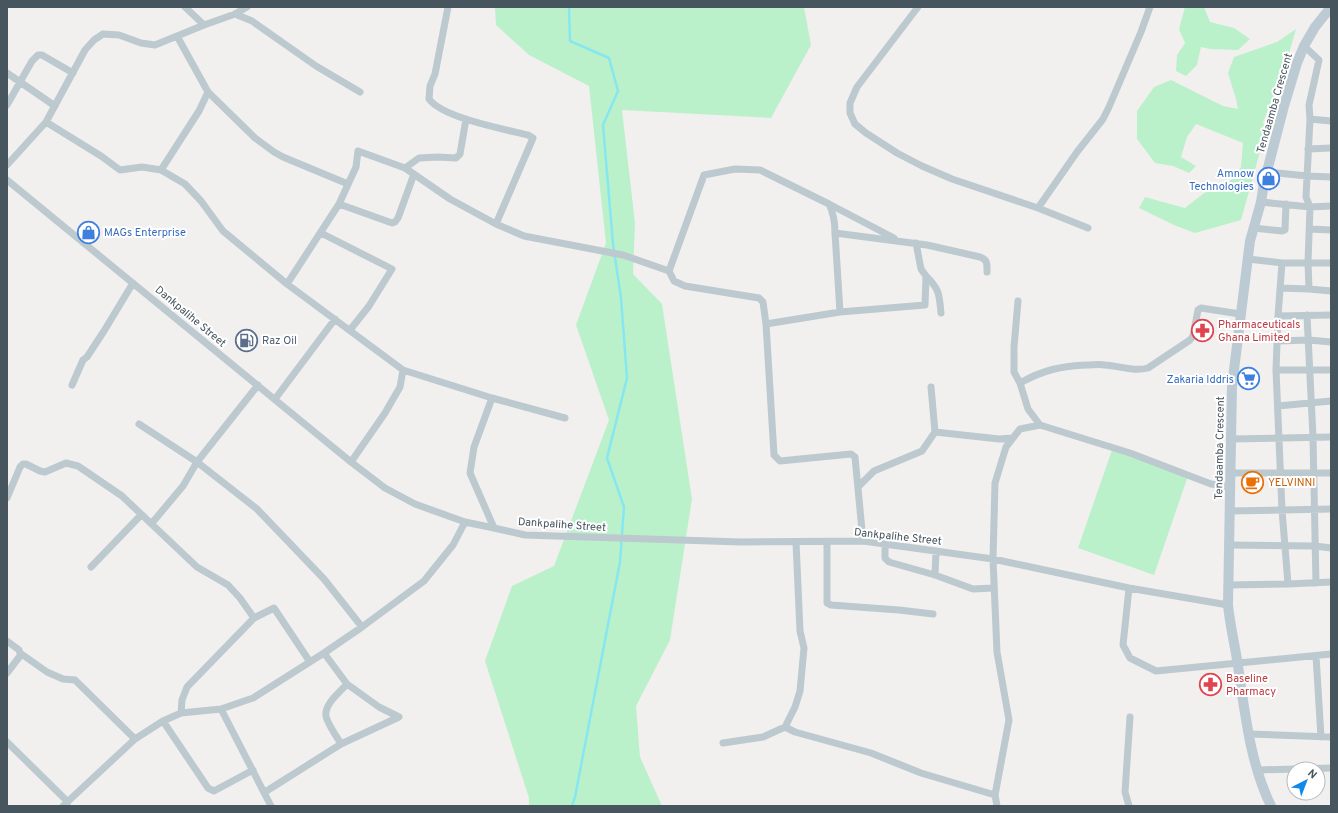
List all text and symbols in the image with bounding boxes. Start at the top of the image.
street label: Tendaamba Crescent [1254,52,1296,155]
shop icon: Amnow Technologies [1256,166,1282,192]
place label: Amnow Technologies [1189,167,1254,194]
shop icon: MAGs Enterprise [76,219,102,245]
place label: MAGs Enterprise [104,226,186,240]
street label: Dankpalihe Street [152,283,229,351]
pharmacy icon: Pharmaceuticals Ghana Limited [1190,317,1216,343]
place label: Pharmaceuticals Ghana Limited [1218,318,1300,345]
fuel station icon: Raz Oil [233,327,259,353]
place label: Raz Oil [262,334,297,348]
supermarket icon: Zakaria Iddris [1236,366,1262,392]
place label: Zakaria Iddris [1167,373,1234,387]
street label: Tendaamba Crescent [1212,396,1228,500]
cafe icon: YELVINNI [1239,469,1265,495]
place label: YELVINNI [1268,476,1315,490]
street label: Dankpalihe Street [517,515,606,535]
street label: Dankpalihe Street [853,525,943,549]
pharmacy icon: Baseline Pharmacy [1198,671,1224,697]
place label: Baseline Pharmacy [1226,672,1276,699]
north arrow [1286,761,1326,801]
text: N [1304,766,1320,782]

